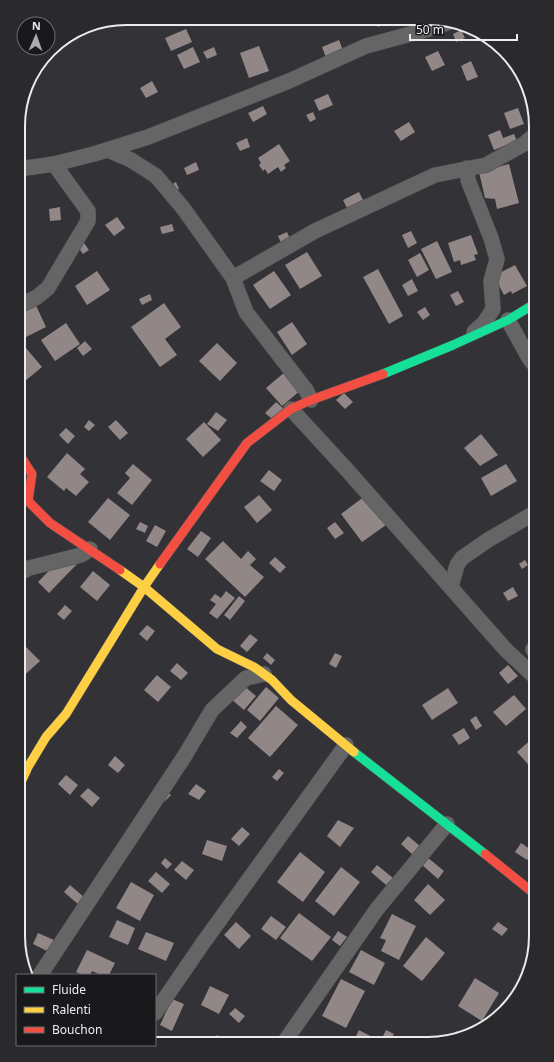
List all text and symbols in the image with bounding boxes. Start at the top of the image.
north arrow [16,16,56,56]
scale bar [410,16,517,42]
text: N [32,18,41,33]
text: 50 m [416,21,444,38]
legend [16,974,156,1046]
text: Fluide [52,981,86,998]
text: Ralenti [52,1001,91,1018]
text: Bouchon [52,1021,102,1038]

